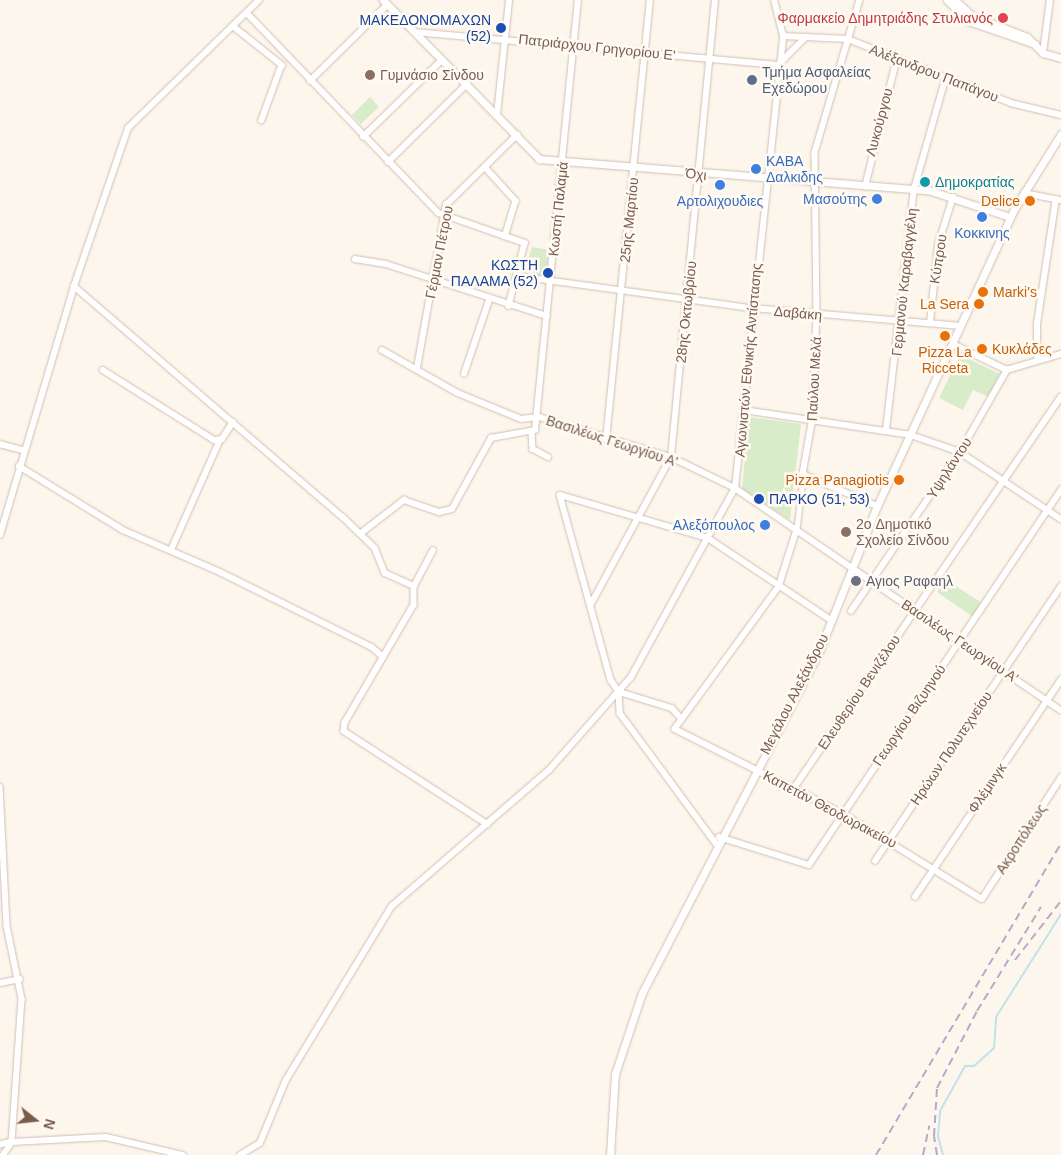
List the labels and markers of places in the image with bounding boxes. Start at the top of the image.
place label: Φαρμακείο Δημητριάδης Στυλιανός [777,10,993,26]
place label: ΜΑΚΕΔΟΝΟΜΑΧΩΝ (52) [359,12,491,44]
marker: Φαρμακείο Δημητριάδης Στυλιανός [997,12,1009,24]
marker: ΜΑΚΕΔΟΝΟΜΑΧΩΝ (52) [495,22,507,34]
place label: Τμήμα Ασφαλείας Εχεδώρου [762,64,872,96]
place label: Γυμνάσιο Σίνδου [380,67,484,83]
marker: Γυμνάσιο Σίνδου [364,69,376,81]
marker: Τμήμα Ασφαλείας Εχεδώρου [746,74,758,86]
place label: ΚΑΒΑ Δαλκιδης [766,153,823,186]
marker: ΚΑΒΑ Δαλκιδης [750,163,762,175]
place label: Δημοκρατίας [935,174,1015,190]
marker: Δημοκρατίας [919,176,931,188]
marker: Αρτολιχουδιες [714,179,726,191]
place label: Μασούτης [803,191,867,207]
place label: Αρτολιχουδιες [677,193,763,209]
marker: Μασούτης [871,193,883,205]
place label: Delice [981,193,1020,209]
marker: Delice [1024,195,1036,207]
marker: Κοκκινης [976,211,988,223]
place label: Κοκκινης [954,225,1010,241]
place label: ΚΩΣΤΗ ΠΑΛΑΜΑ (52) [450,257,538,290]
marker: ΚΩΣΤΗ ΠΑΛΑΜΑ (52) [542,267,554,279]
place label: Marki's [993,284,1037,300]
marker: Marki's [977,286,989,298]
place label: La Sera [920,296,969,312]
marker: La Sera [973,298,985,310]
marker: Pizza La Ricceta [939,330,951,342]
place label: Κυκλάδες [992,341,1052,357]
marker: Κυκλάδες [976,343,988,355]
place label: Pizza La Ricceta [918,344,972,377]
place label: Pizza Panagiotis [785,472,889,488]
marker: Pizza Panagiotis [893,474,905,486]
place label: ΠΑΡΚΟ (51, 53) [769,491,870,507]
marker: ΠΑΡΚΟ (51, 53) [753,493,765,505]
place label: 2o Δημοτικό Σχολείο Σίνδου [856,516,949,548]
place label: Αλεξόπουλος [673,517,755,533]
marker: Αλεξόπουλος [759,519,771,531]
marker: 2o Δημοτικό Σχολείο Σίνδου [840,526,852,538]
place label: Αγιος Ραφαηλ [866,573,953,589]
marker: Αγιος Ραφαηλ [850,575,862,587]

